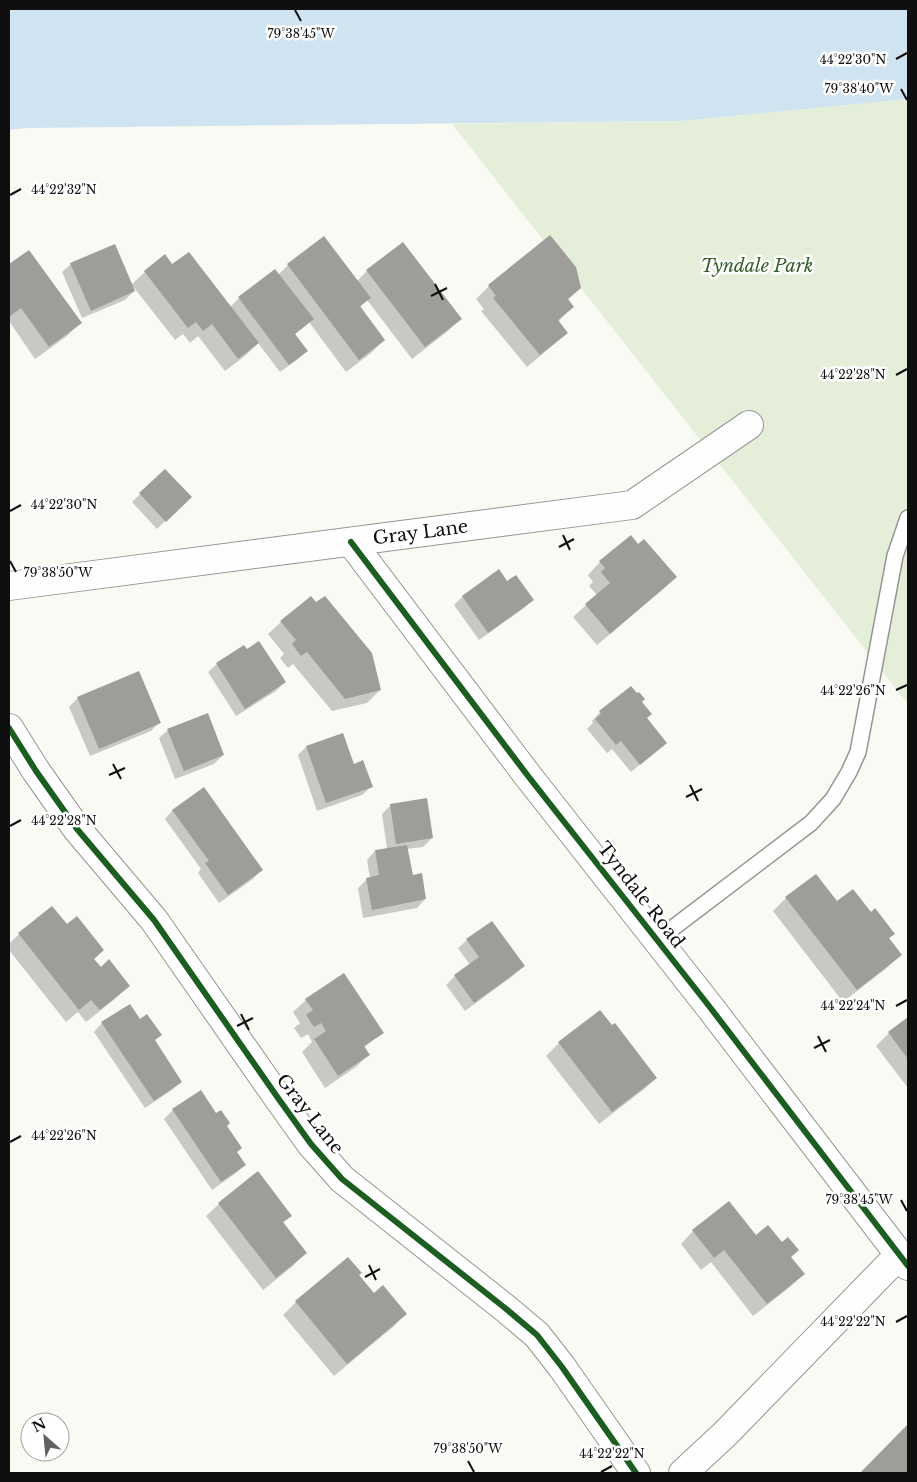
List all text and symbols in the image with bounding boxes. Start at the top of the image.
text: 79°38'45"W [267,26,335,41]
text: 44°22'30"N [820,52,886,67]
text: 79°38'40"W [825,81,894,96]
text: 44°22'32"N [31,182,97,197]
park label: Tyndale Park [701,255,813,277]
text: 44°22'28"N [820,367,886,382]
text: 44°22'30"N [31,497,97,512]
street label: Gray Lane [372,515,469,550]
text: 79°38'50"W [24,565,93,580]
text: 44°22'26"N [820,683,886,698]
text: 44°22'28"N [31,813,97,828]
street label: Tyndale Road [593,838,689,952]
text: 44°22'24"N [821,998,886,1013]
street label: Gray Lane [272,1070,348,1158]
text: 44°22'26"N [31,1128,97,1143]
text: 79°38'45"W [825,1192,893,1207]
text: 44°22'22"N [820,1314,886,1329]
north arrow [20,1412,70,1462]
text: N [29,1414,49,1436]
text: 79°38'50"W [434,1441,503,1456]
text: 44°22'22"N [579,1446,645,1461]

